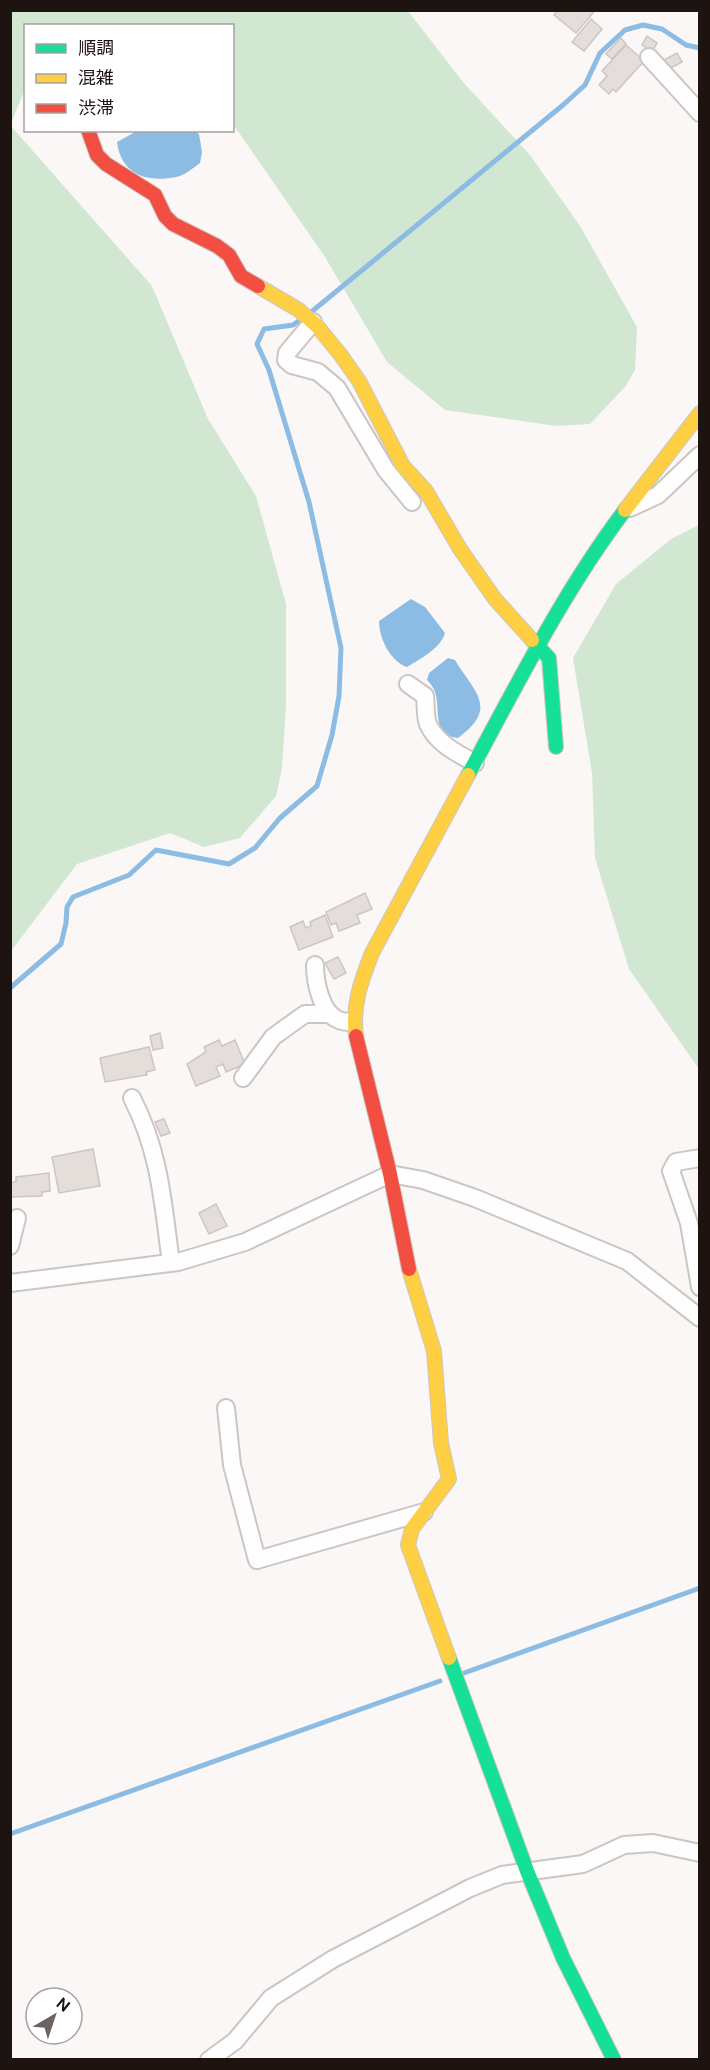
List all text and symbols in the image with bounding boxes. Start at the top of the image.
legend [24,24,234,132]
text: 順調 [78,36,114,60]
text: 混雑 [78,66,114,90]
text: 渋滞 [78,96,114,120]
north arrow [24,1986,84,2046]
text: N [52,1993,74,2017]

